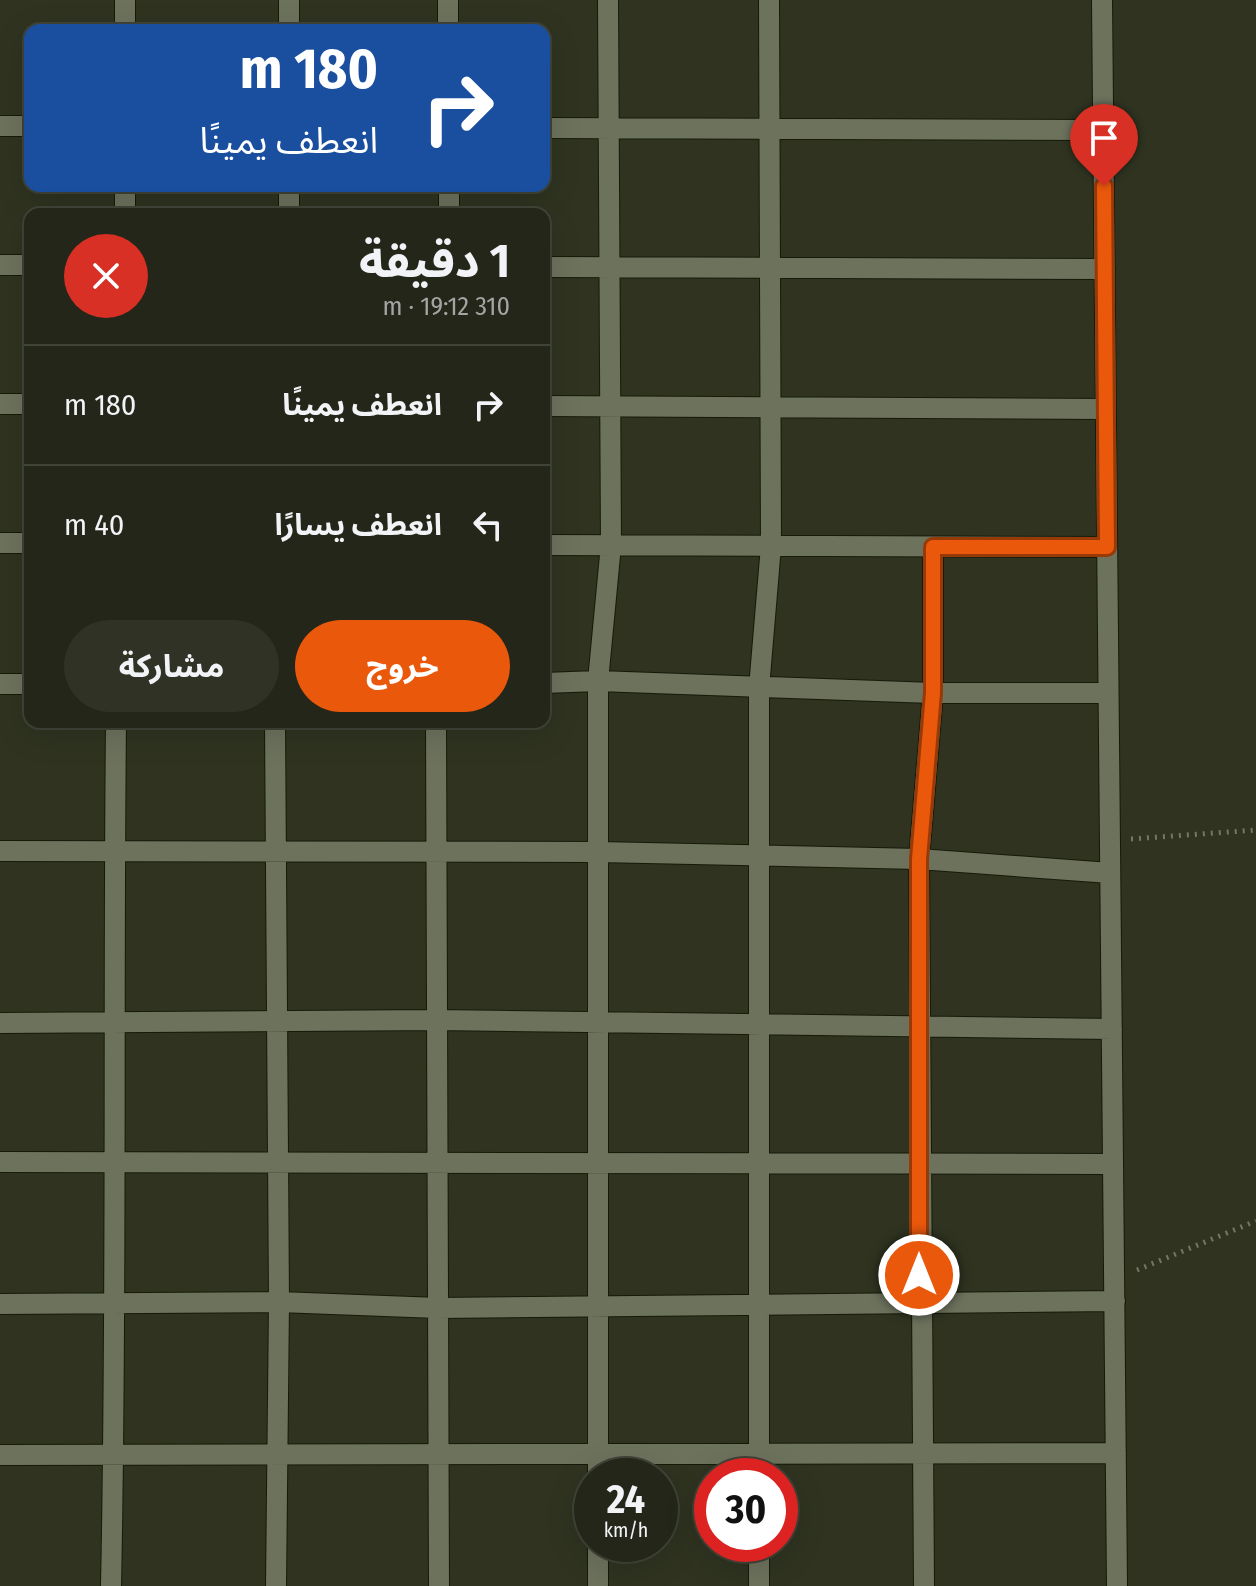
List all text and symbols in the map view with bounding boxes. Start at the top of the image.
text: 180 m [240,36,378,103]
icon: right [406,56,510,160]
pin [1070,104,1138,186]
icon: arrive [1082,116,1126,160]
text: انعطف يمينًا [200,119,378,163]
text: 1 دقيقة [359,232,510,290]
button: close [64,234,148,318]
text: 310 m · 19:12 [383,291,510,322]
icon: right [466,383,510,427]
text: 180 m [64,387,136,423]
text: انعطف يمينًا [282,387,442,423]
icon: left [466,503,510,547]
text: 40 m [64,507,124,543]
text: انعطف يسارًا [275,507,442,543]
button: مشاركة [64,620,279,712]
button: خروج [295,620,510,712]
position arrow [877,1233,961,1317]
speed limit sign: 30 [694,1458,798,1562]
text: 24 [607,1476,645,1524]
text: km/h [604,1518,648,1542]

